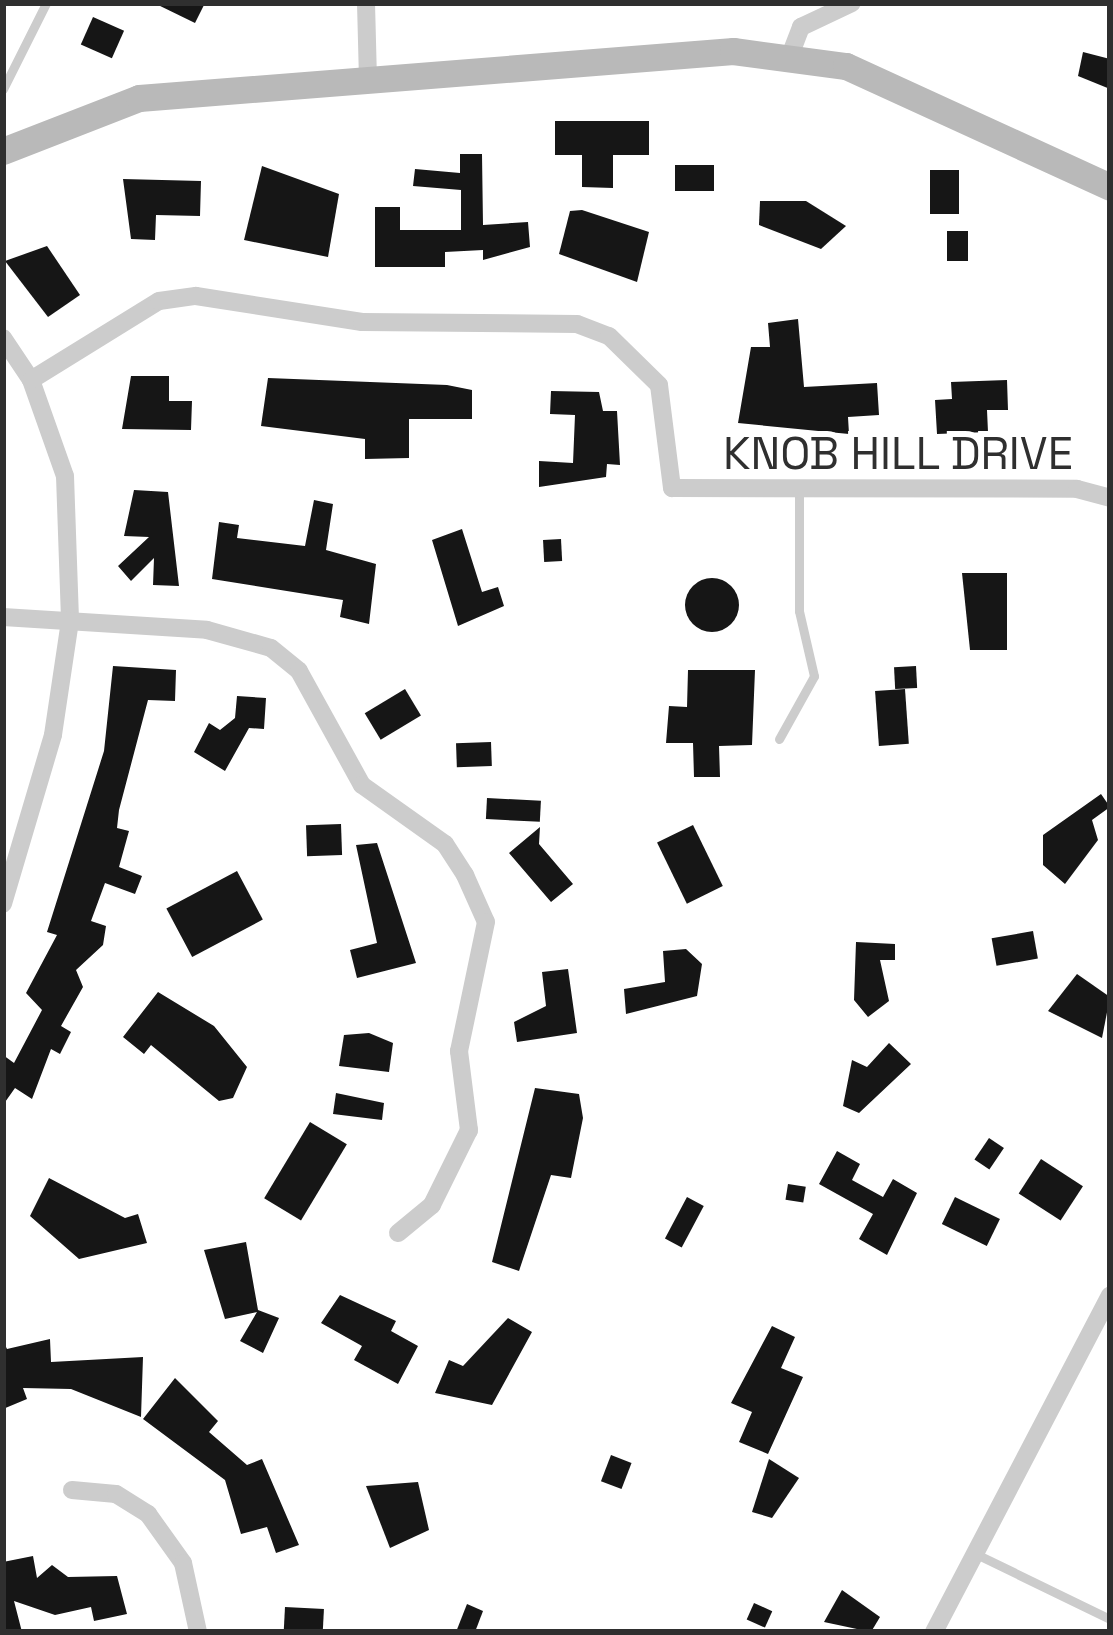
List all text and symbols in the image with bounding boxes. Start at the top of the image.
street label: KNOB HILL DRIVE [722,427,1074,481]

